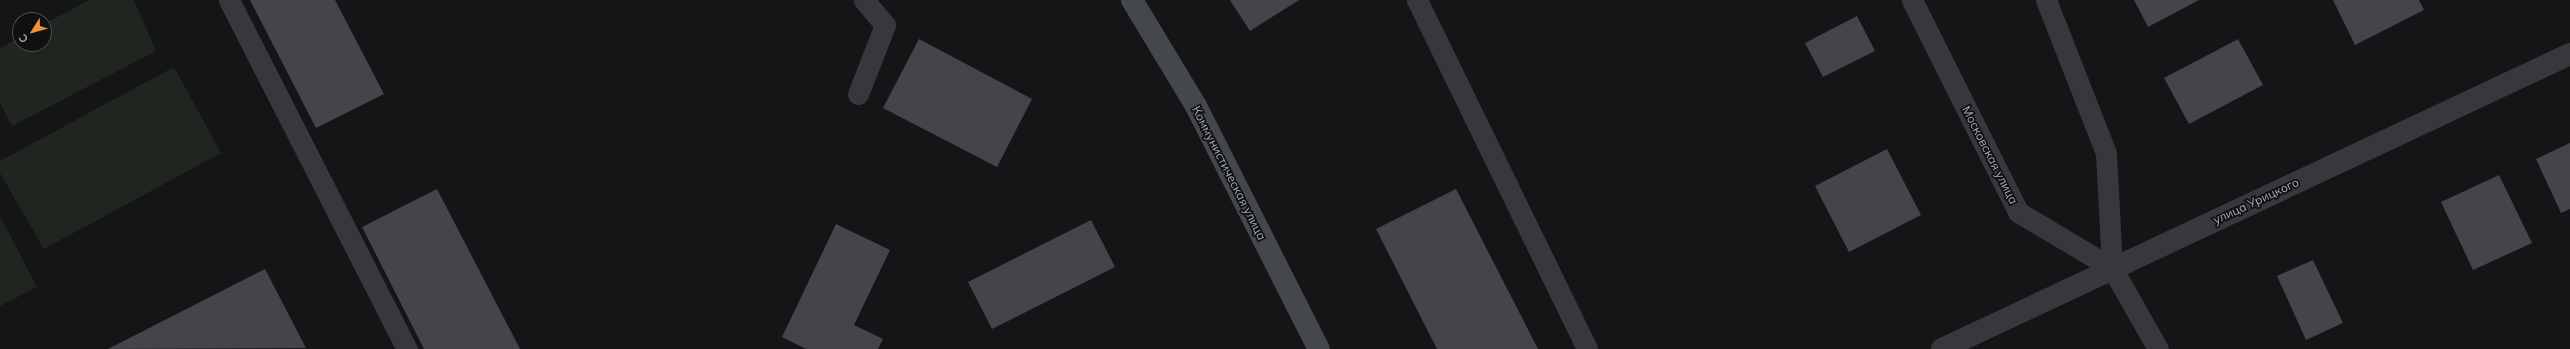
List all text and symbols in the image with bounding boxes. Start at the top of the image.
north arrow [12,12,52,52]
text: С [15,31,31,46]
street label: Коммунистическая улица [1189,104,1269,242]
street label: Московская улица [1959,104,2021,206]
street label: улица Урицкого [2211,175,2301,227]

